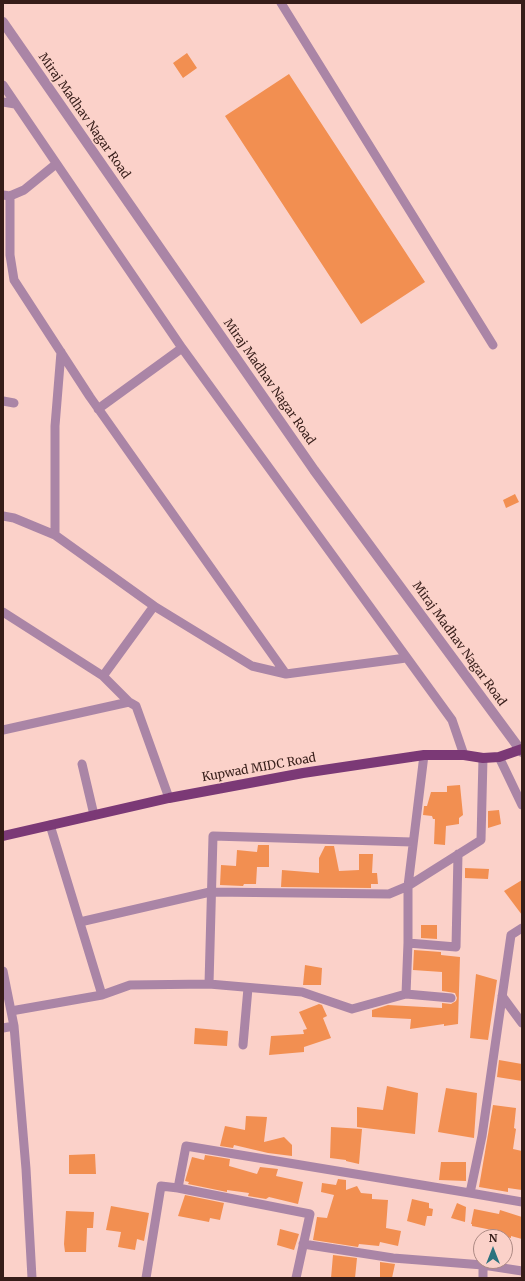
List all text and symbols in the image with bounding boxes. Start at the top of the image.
street label: Miraj Madhav Nagar Road [35,50,133,182]
street label: Miraj Madhav Nagar Road [220,316,318,448]
street label: Miraj Madhav Nagar Road [409,579,509,709]
street label: Kupwad MIDC Road [201,751,317,785]
north arrow [473,1229,513,1269]
text: N [489,1231,497,1245]

